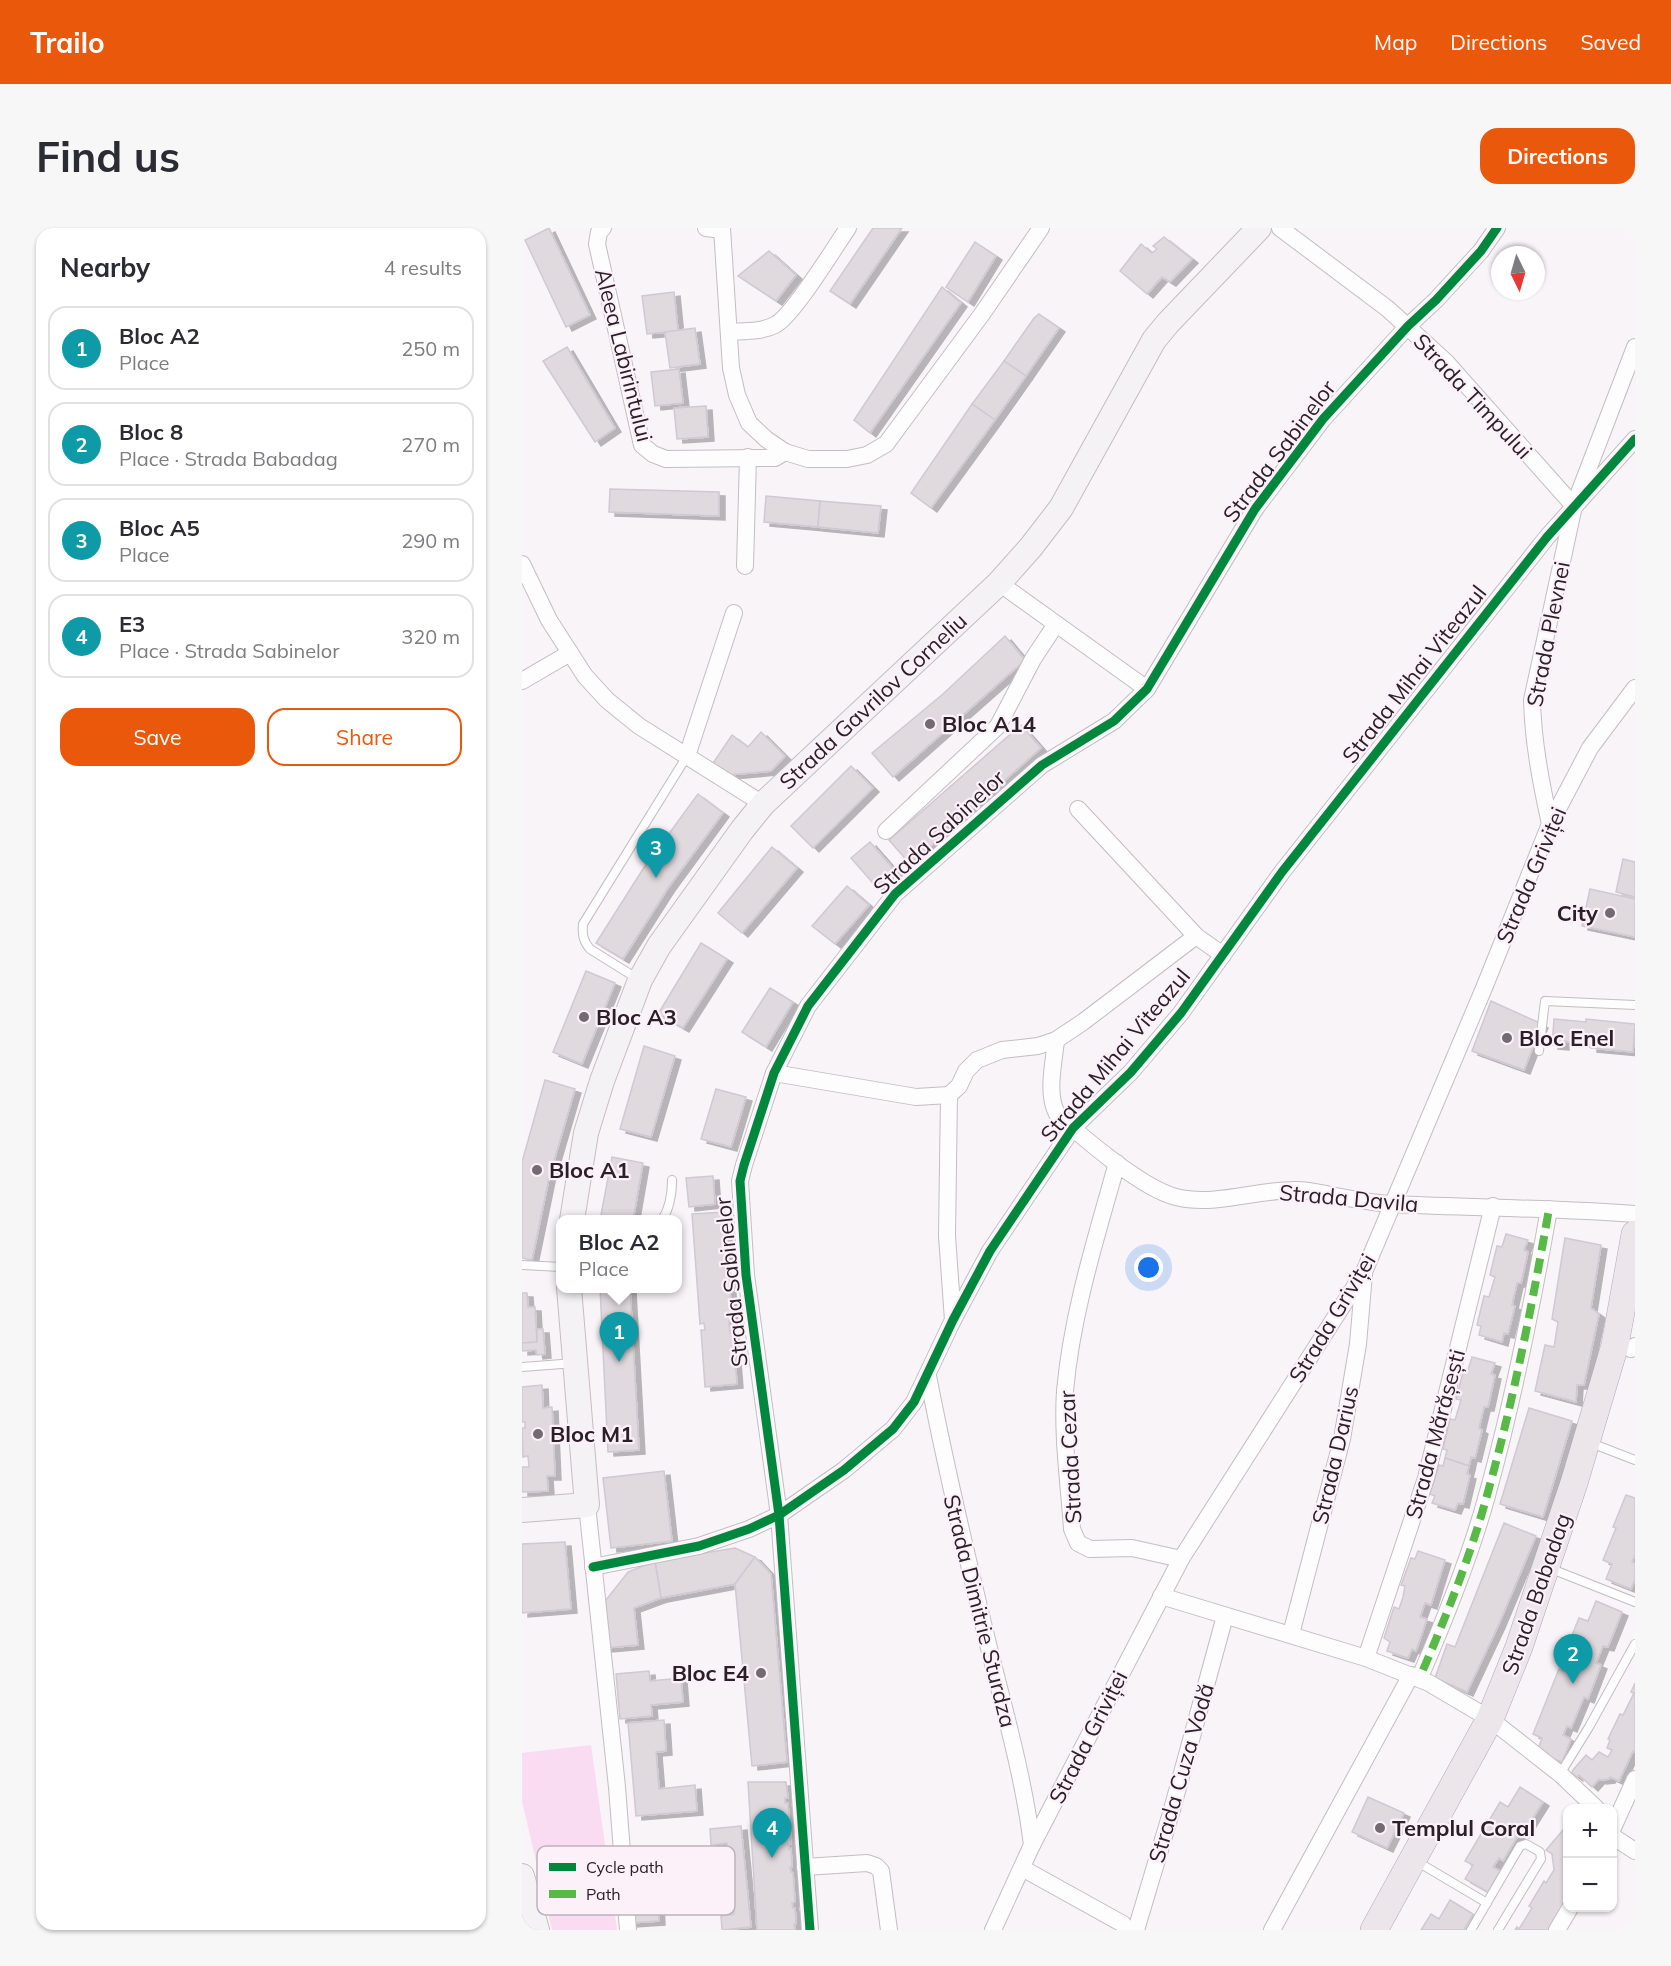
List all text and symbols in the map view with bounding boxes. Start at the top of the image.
text: Trailo [30,25,105,60]
text: Map [1374,29,1417,55]
text: Directions [1450,29,1547,55]
text: Saved [1580,29,1641,55]
button: Directions [1480,128,1635,184]
text: Find us [36,130,180,183]
north arrow [1491,246,1545,300]
text: Nearby [60,251,150,284]
text: 4 results [384,255,462,280]
street label: Aleea Labirintului [589,265,659,445]
text: Bloc A2 [119,322,200,350]
street label: Strada Timpului [1408,327,1538,465]
text: 1 [76,336,88,361]
text: 250 m [401,336,460,361]
text: Place [119,350,169,375]
street label: Strada Sabinelor [1216,374,1342,528]
text: Bloc 8 [119,418,183,446]
text: 2 [76,432,88,457]
text: 270 m [401,432,460,457]
text: Place · Strada Babadag [119,446,338,471]
text: Bloc A5 [119,514,200,542]
text: 3 [76,528,88,553]
text: 290 m [401,528,460,553]
text: Place [119,542,169,567]
street label: Strada Plevnei [1520,559,1576,709]
street label: Strada Mihai Viteazul [1336,579,1492,769]
street label: Strada Gavrilov Corneliu [773,607,973,795]
text: E3 [119,610,145,638]
text: 4 [76,624,88,649]
text: 320 m [401,624,460,649]
text: Place · Strada Sabinelor [119,638,339,663]
button: Save [60,708,255,766]
button: Share [267,708,462,766]
place label: Bloc A14 [942,710,1036,738]
marker: Bloc A14 [923,717,937,731]
street label: Strada Sabinelor [867,764,1011,900]
street label: Strada Griviței [1490,803,1572,947]
pin: 3 [636,828,676,878]
place label: City [1557,899,1598,927]
marker: City [1603,906,1617,920]
street label: Strada Mihai Viteazul [1034,962,1196,1148]
place label: Bloc A3 [596,1003,677,1031]
marker: Bloc A3 [577,1010,591,1024]
place label: Bloc Enel [1519,1024,1614,1052]
marker: Bloc Enel [1500,1031,1514,1045]
place label: Bloc A1 [549,1156,630,1184]
marker: Bloc A1 [530,1163,544,1177]
street label: Strada Davila [1278,1178,1420,1218]
street label: Strada Sabinelor [708,1196,754,1368]
popup [556,1215,682,1293]
text: Bloc A2 [579,1228,659,1256]
street label: Strada Griviței [1283,1248,1381,1388]
your location [1134,1253,1163,1282]
text: Place [579,1256,629,1281]
pin: 1 [600,1312,638,1362]
street label: Strada Mărășești [1399,1346,1471,1522]
street label: Strada Darius [1305,1383,1365,1527]
street label: Strada Cezar [1053,1390,1087,1524]
place label: Bloc M1 [550,1420,633,1448]
marker: Bloc M1 [531,1427,545,1441]
street label: Strada Dimitrie Sturdza [937,1492,1023,1730]
street label: Strada Babadag [1495,1510,1577,1678]
pin: 2 [1554,1634,1592,1684]
place label: Bloc E4 [672,1659,749,1687]
marker: Bloc E4 [754,1666,768,1680]
street label: Strada Griviței [1042,1666,1134,1808]
street label: Strada Cuza Vodă [1142,1680,1220,1866]
map controls [1563,1804,1617,1912]
button: + [1563,1804,1617,1858]
pin: 4 [752,1808,792,1858]
place label: Templul Coral [1392,1814,1535,1842]
marker: Templul Coral [1373,1821,1387,1835]
legend [537,1846,735,1915]
text: Cycle path [586,1857,664,1877]
button: − [1563,1858,1617,1912]
text: Path [586,1884,621,1904]

